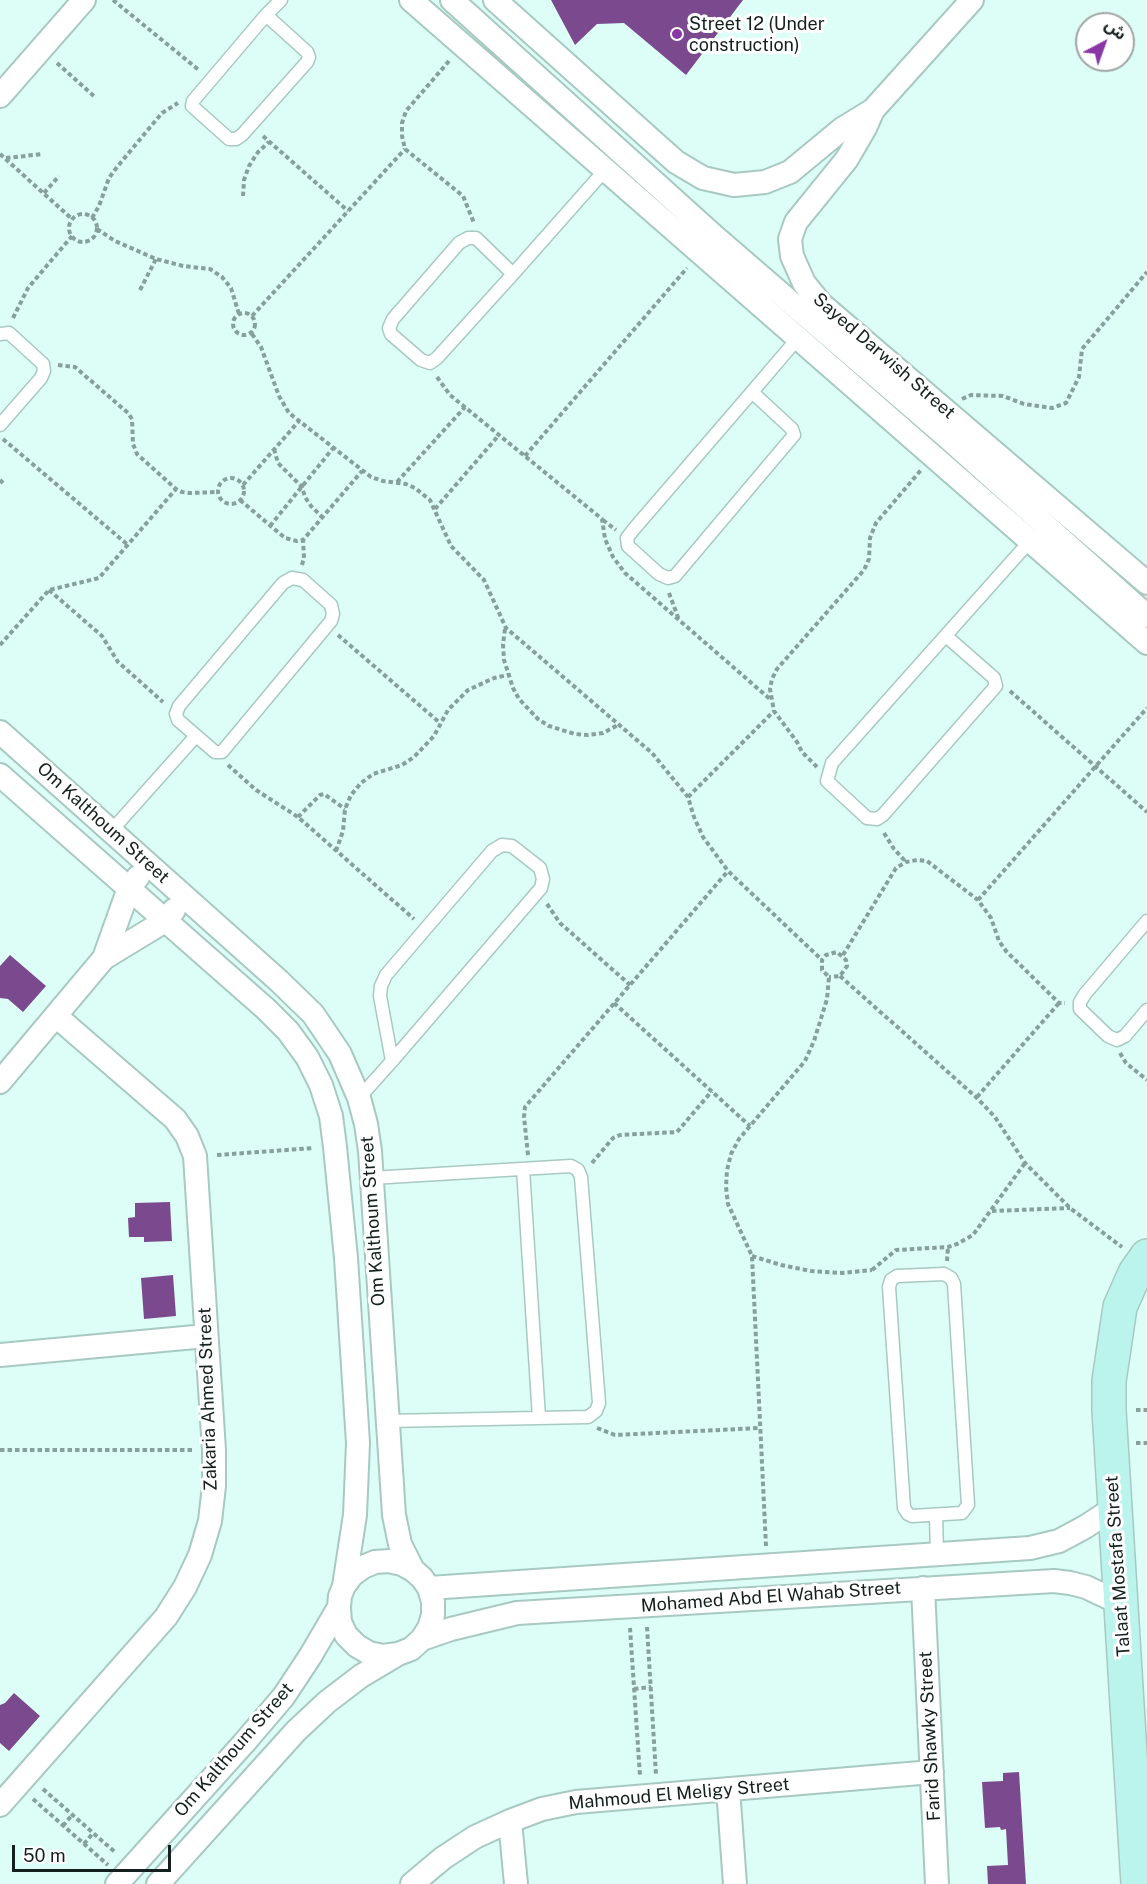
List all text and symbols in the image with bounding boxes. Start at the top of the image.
north arrow [1075,12,1135,72]
place label: Street 12 (Under construction) [689,13,825,56]
text: ش [1101,15,1130,44]
marker: Street 12 (Under construction) [670,27,684,41]
street label: Sayed Darwish Street [809,288,959,424]
street label: Om Kalthoum Street [32,758,174,888]
street label: Om Kalthoum Street [356,1135,390,1307]
street label: Zakaria Ahmed Street [194,1307,222,1491]
street label: Talaat Mostafa Street [1101,1475,1135,1657]
street label: Mohamed Abd El Wahab Street [640,1577,902,1617]
street label: Farid Shawky Street [915,1651,945,1821]
street label: Om Kalthoum Street [170,1679,298,1821]
street label: Mahmoud El Meligy Street [568,1774,790,1814]
scale bar [15,1833,174,1871]
text: 50 m [23,1845,66,1866]

